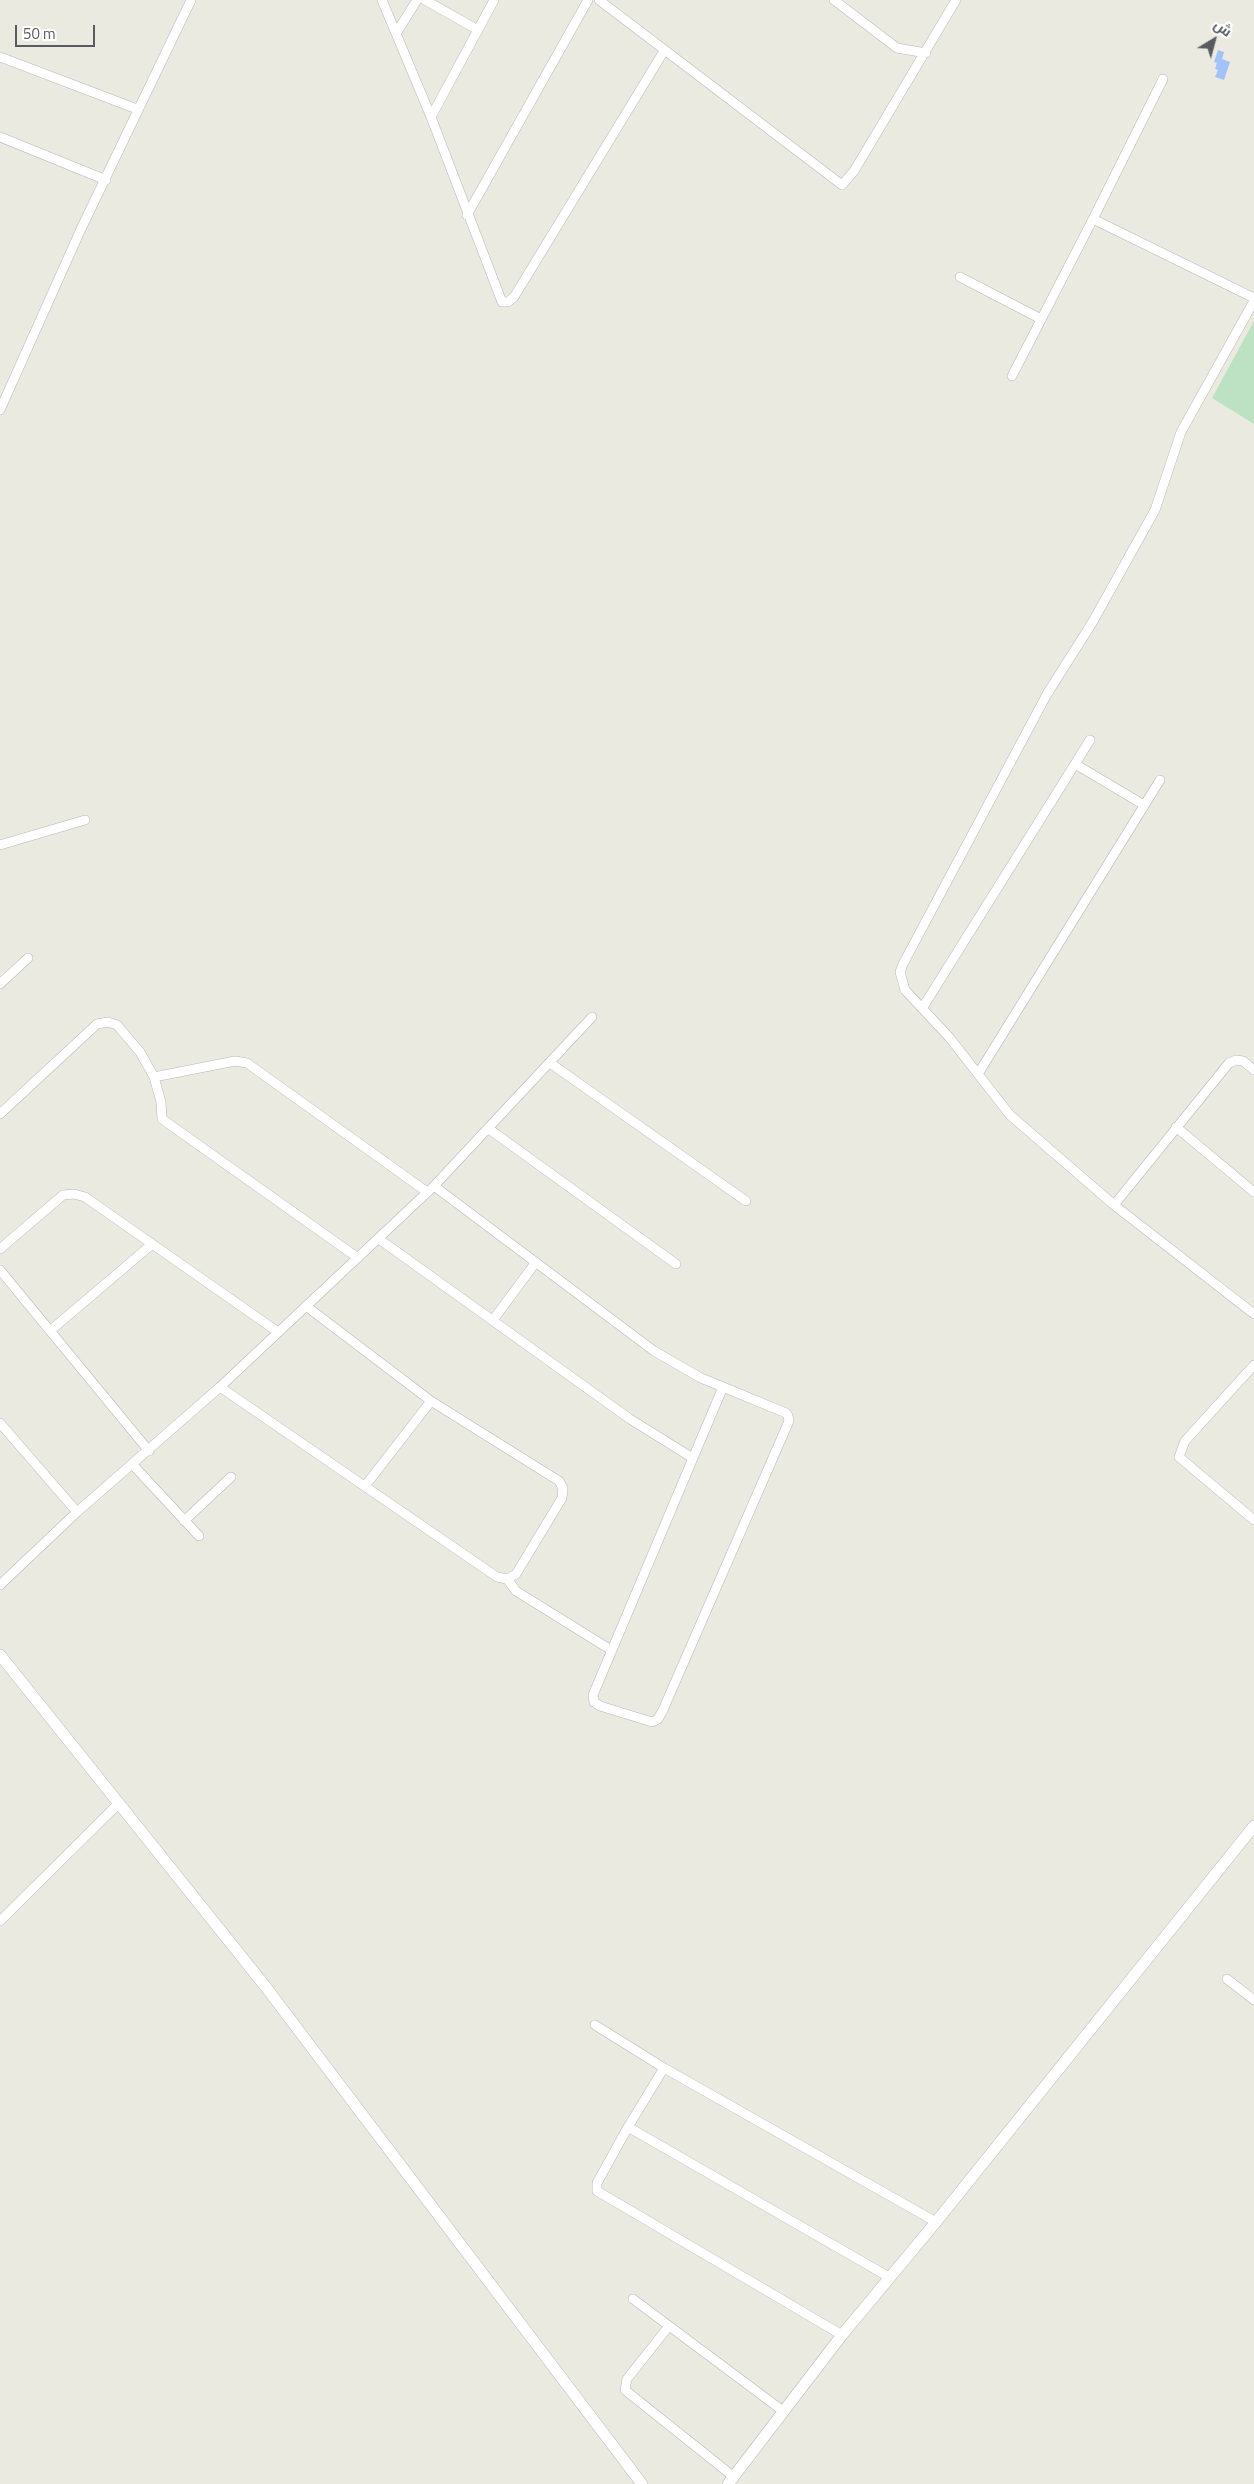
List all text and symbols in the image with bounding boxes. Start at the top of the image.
text: ش [1210,14,1237,41]
scale bar [18,15,98,47]
north arrow [1189,15,1239,65]
text: 50 m [23,22,56,45]

